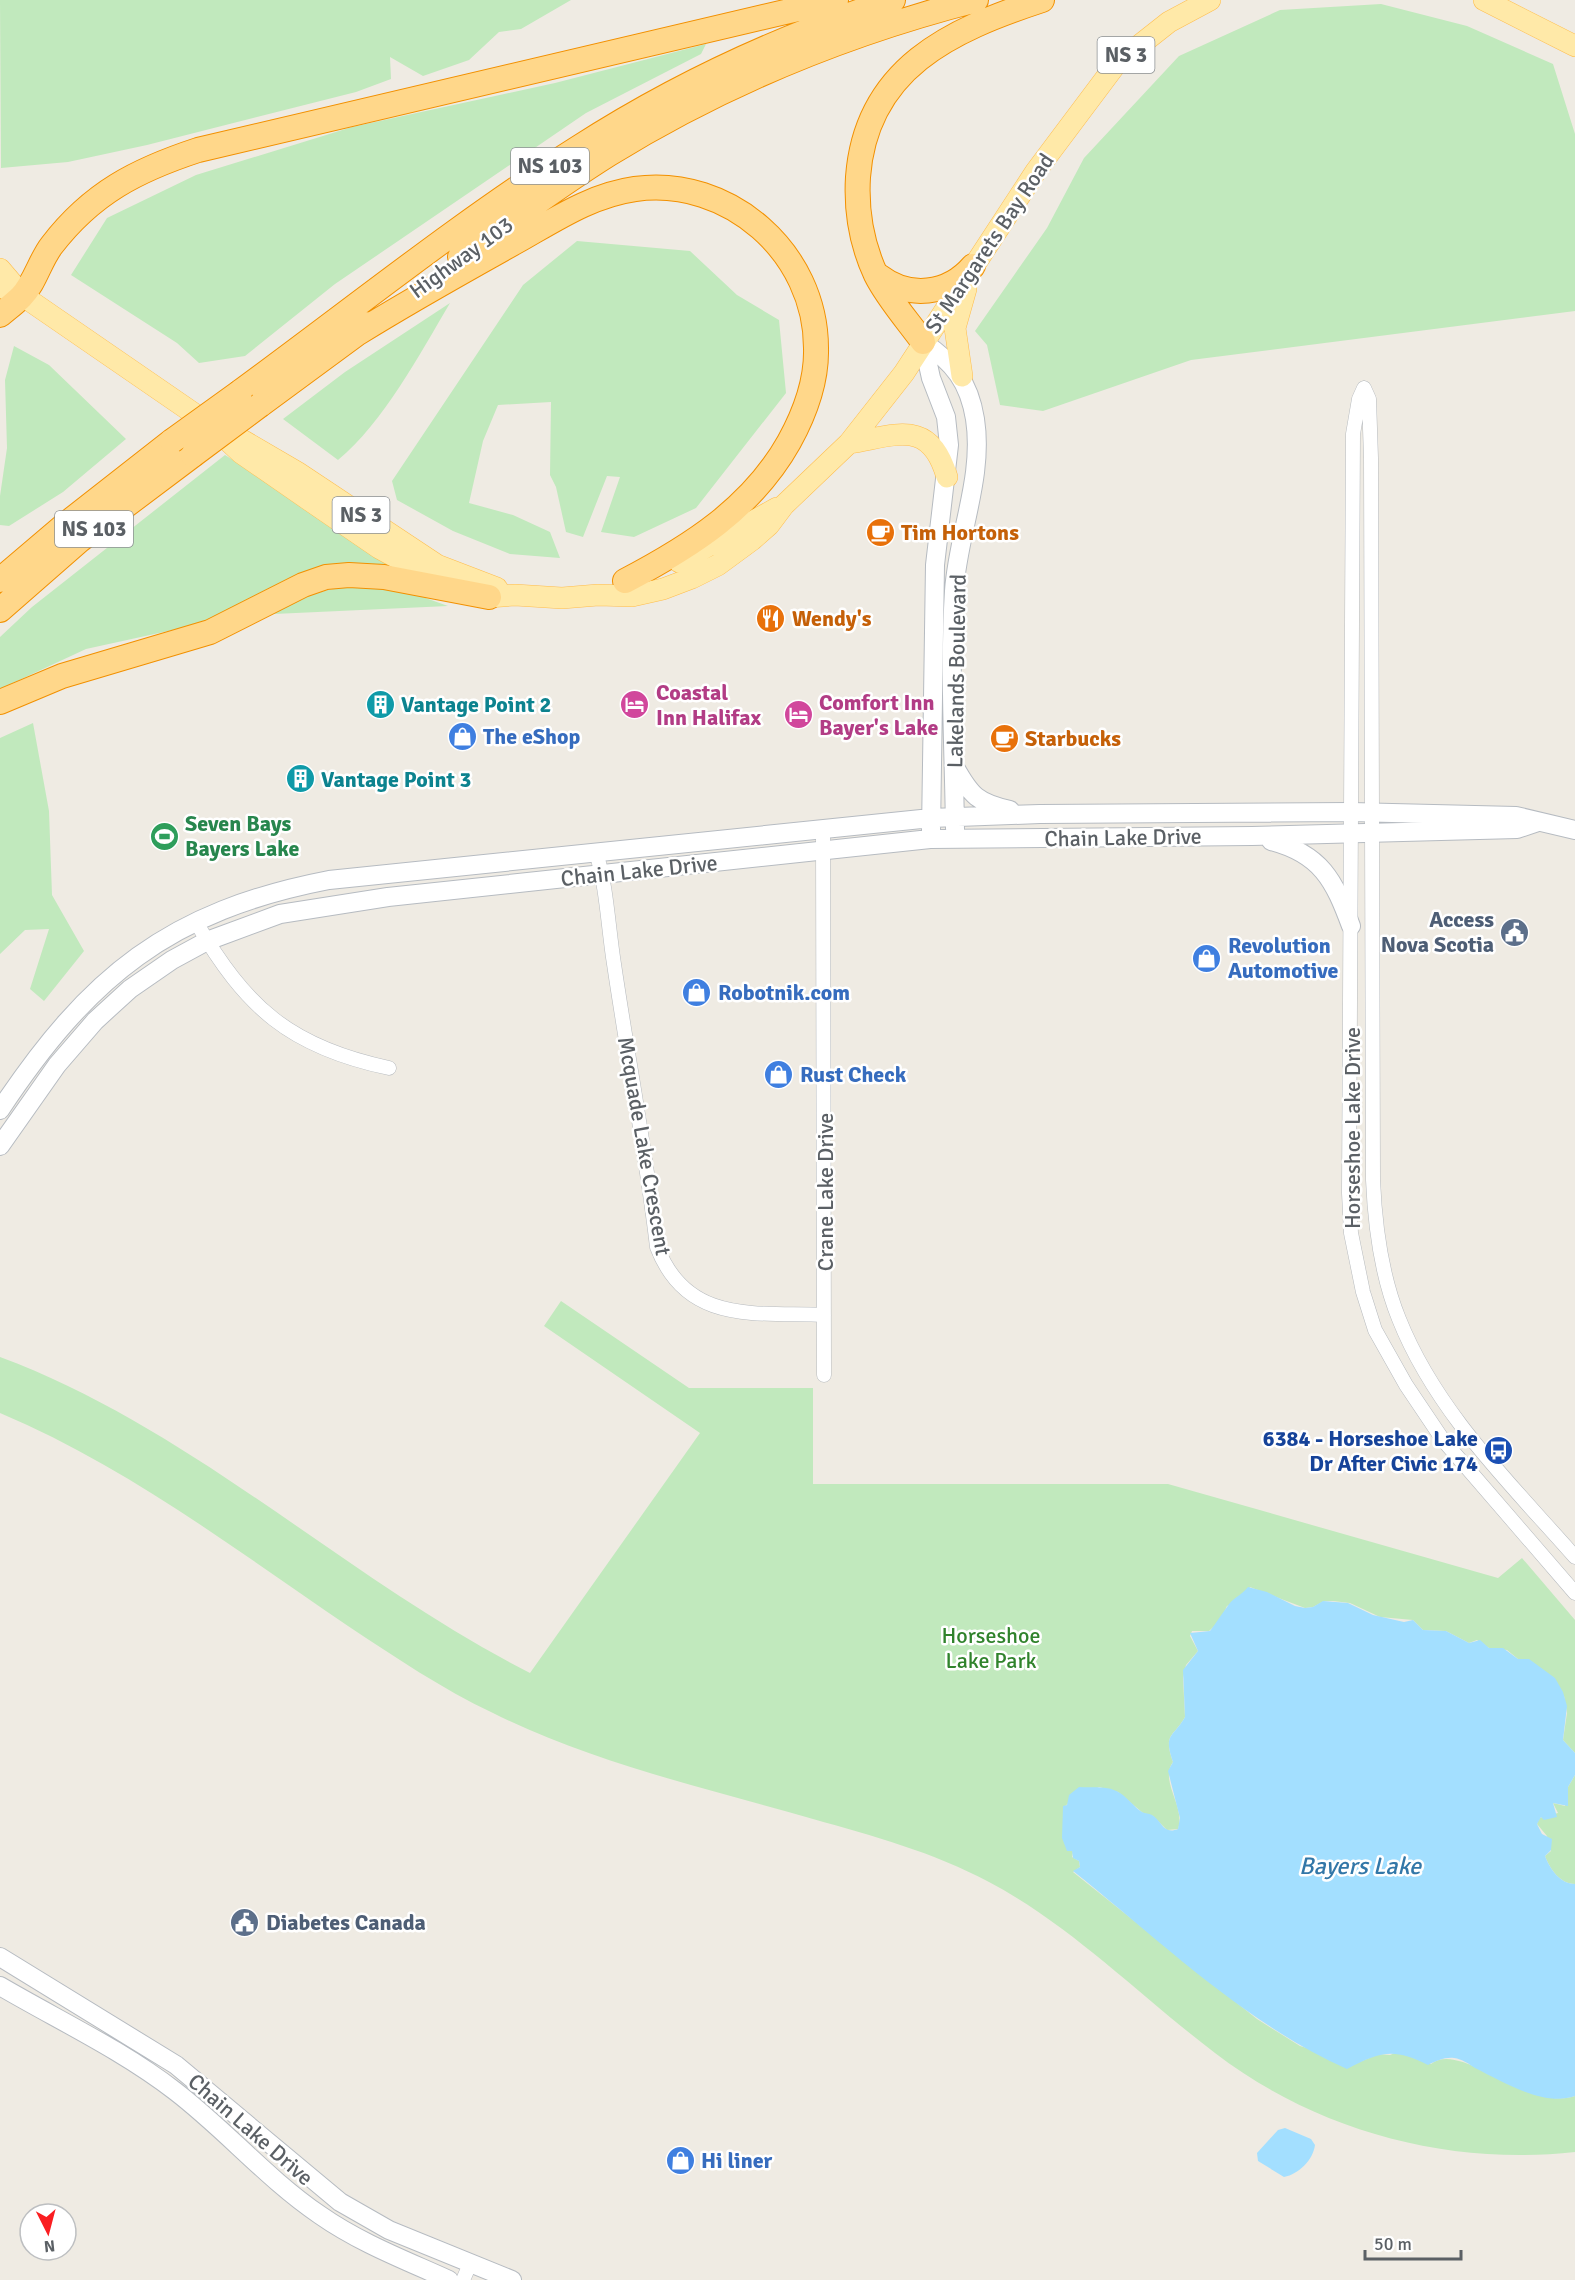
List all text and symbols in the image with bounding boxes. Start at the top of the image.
road number: NS 3 [1098,37,1154,73]
road number: NS 103 [511,148,589,184]
street label: St Margarets Bay Road [919,148,1060,339]
street label: Highway 103 [404,211,518,304]
road number: NS 3 [332,497,389,533]
road number: NS 103 [55,511,133,547]
cafe icon: Tim Hortons [864,516,896,548]
place label: Tim Hortons [901,519,1019,546]
street label: Lakelands Boulevard [941,574,972,768]
restaurant icon: Wendy's [755,602,787,634]
place label: Wendy's [792,605,872,632]
place label: Coastal Inn Halifax [656,679,762,731]
building icon: Vantage Point 2 [364,688,396,720]
hotel icon: Coastal Inn Halifax [619,689,651,721]
place label: Comfort Inn Bayer's Lake [819,689,938,741]
place label: Vantage Point 2 [401,691,551,718]
hotel icon: Comfort Inn Bayer's Lake [782,699,814,731]
shop icon: The eShop [446,720,478,752]
cafe icon: Starbucks [988,722,1020,754]
place label: The eShop [483,723,581,750]
place label: Starbucks [1025,725,1121,752]
building icon: Vantage Point 3 [284,763,316,795]
place label: Vantage Point 3 [321,766,471,793]
place label: Seven Bays Bayers Lake [185,810,299,862]
sports icon: Seven Bays Bayers Lake [148,820,180,852]
street label: Chain Lake Drive [1044,823,1202,852]
street label: Chain Lake Drive [559,849,719,892]
place label: Access Nova Scotia [1381,906,1494,958]
public building icon: Access Nova Scotia [1499,916,1531,948]
place label: Revolution Automotive [1228,932,1339,984]
shop icon: Revolution Automotive [1191,942,1223,974]
shop icon: Robotnik.com [681,976,713,1008]
place label: Robotnik.com [718,979,850,1006]
street label: Horseshoe Lake Drive [1339,1027,1366,1229]
street label: Mcquade Lake Crescent [612,1035,677,1258]
shop icon: Rust Check [763,1058,795,1090]
place label: Rust Check [800,1061,907,1088]
street label: Crane Lake Drive [812,1113,839,1271]
place label: 6384 - Horseshoe Lake Dr After Civic 174 [1263,1425,1478,1477]
bus stop icon: 6384 - Horseshoe Lake Dr After Civic 174 [1483,1435,1515,1467]
park label: Horseshoe Lake Park [941,1622,1041,1674]
water label: Bayers Lake [1299,1851,1422,1881]
public building icon: Diabetes Canada [229,1906,261,1938]
place label: Diabetes Canada [266,1909,426,1936]
street label: Chain Lake Drive [182,2068,319,2191]
shop icon: Hi liner [664,2144,696,2176]
place label: Hi liner [701,2147,773,2174]
north arrow [18,2202,78,2262]
scale bar [1365,2223,1461,2261]
text: 50 m [1374,2233,1412,2255]
text: N [43,2235,56,2256]

